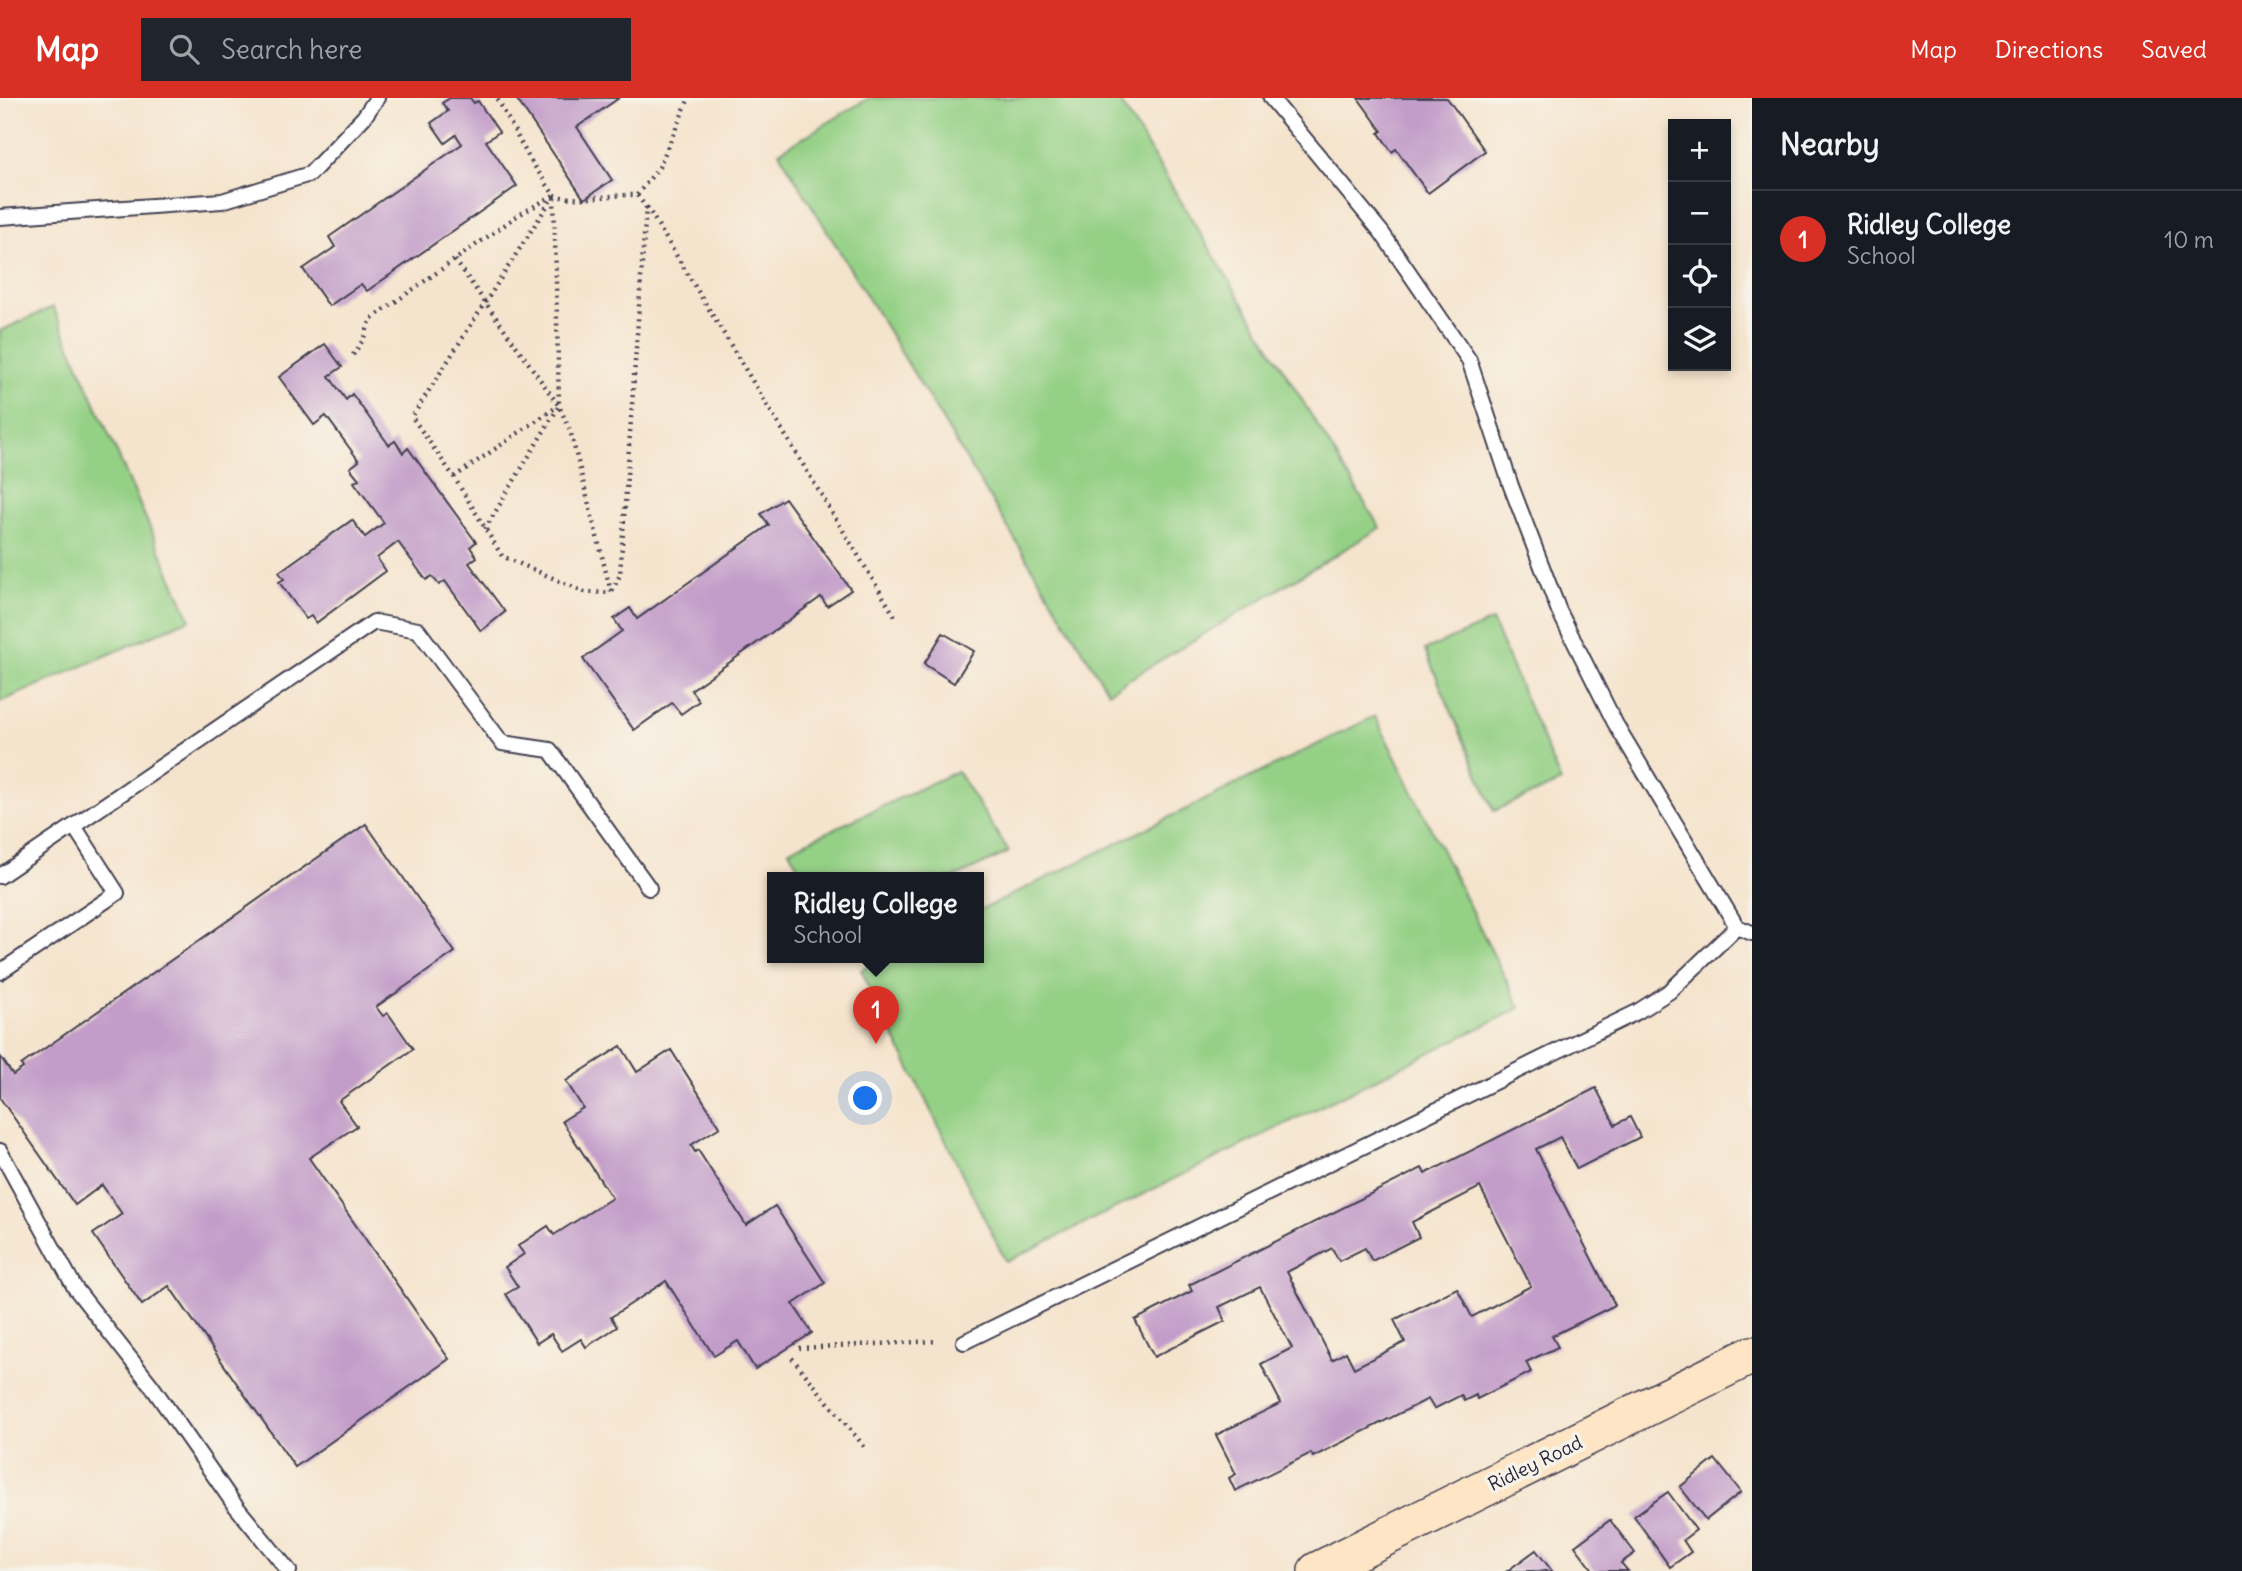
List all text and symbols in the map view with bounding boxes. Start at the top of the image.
search box [141,18,631,81]
text: Map [35,28,99,70]
icon: search [165,30,203,68]
text: Search here [221,33,362,66]
text: Map [1910,34,1957,64]
text: Directions [1995,34,2103,64]
text: Saved [2141,34,2207,64]
map controls [1668,119,1731,371]
button: + [1668,119,1731,182]
text: Nearby [1780,125,1880,163]
button: − [1668,182,1731,245]
text: Ridley College [1847,208,2011,241]
text: 1 [1798,225,1808,254]
text: 10 m [2164,225,2214,254]
text: School [1847,241,1916,270]
button: locate [1668,245,1731,308]
button: layers [1668,308,1731,371]
popup [767,872,984,963]
text: Ridley College [793,887,958,920]
text: School [793,920,862,949]
pin: 1 [853,986,899,1044]
your location [848,1081,882,1115]
street label: Ridley Road [1484,1430,1586,1496]

